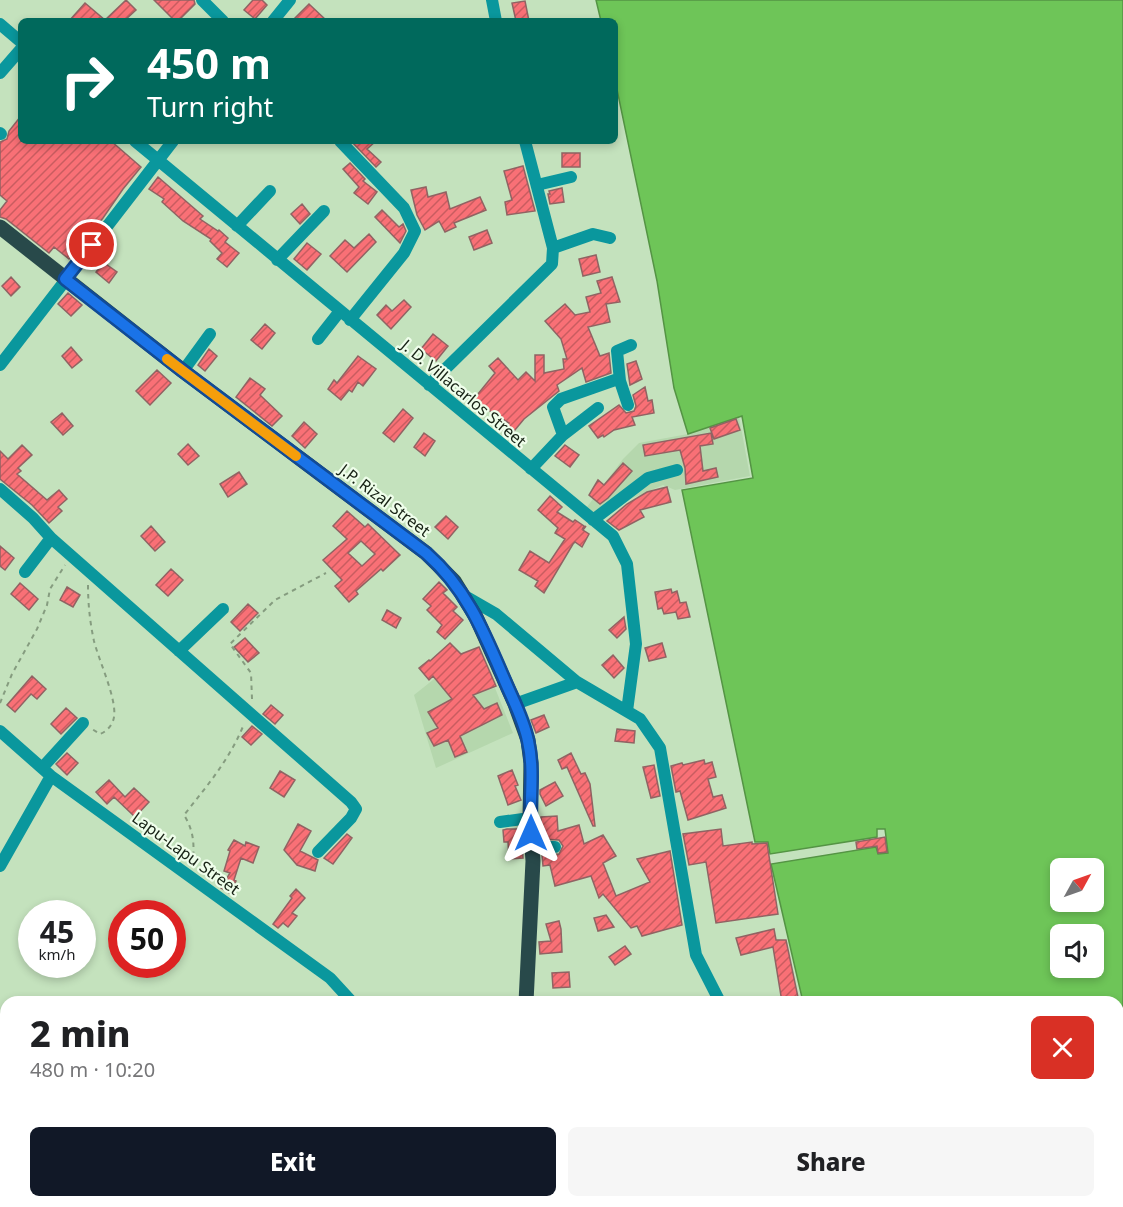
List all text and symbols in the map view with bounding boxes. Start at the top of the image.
text: 450 m [147,34,271,91]
icon: right [48,42,126,120]
text: Turn right [147,88,273,125]
pin [66,219,117,270]
icon: arrive [75,228,108,261]
street label: J. D. Villacarlos Street [395,333,531,452]
street label: J.P. Rizal Street [334,457,435,541]
position arrow [499,801,563,865]
street label: Lapu-Lapu Street [128,806,244,900]
north arrow [1050,858,1104,912]
map controls [1050,858,1104,978]
speed limit sign: 50 [108,900,186,978]
text: 45 [40,911,74,952]
button: sound [1050,924,1104,978]
text: km/h [39,944,75,964]
text: 2 min [30,1009,131,1058]
button: close [1031,1016,1094,1079]
text: 480 m · 10:20 [30,1056,155,1083]
button: Exit [30,1127,556,1196]
button: Share [568,1127,1094,1196]

